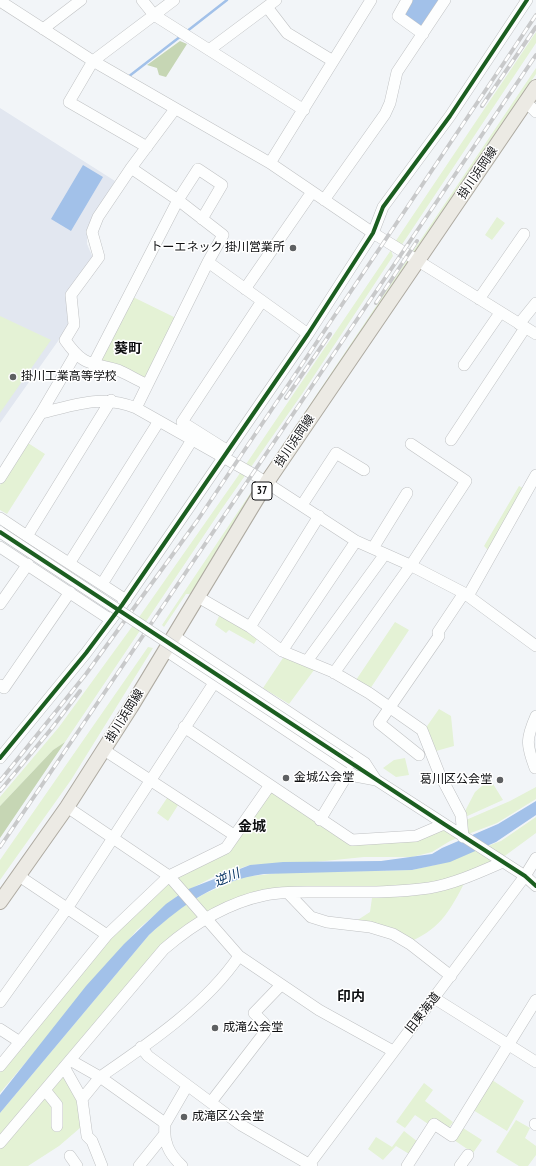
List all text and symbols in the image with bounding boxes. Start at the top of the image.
street label: 掛川浜岡線 [455,144,501,202]
place label: トーエネック 掛川営業所 [150,241,285,255]
marker: トーエネック 掛川営業所 [288,243,298,253]
district label: 葵町 [114,341,142,357]
place label: 掛川工業高等学校 [21,370,117,384]
marker: 掛川工業高等学校 [8,372,18,382]
street label: 掛川浜岡線 [272,412,318,470]
road number: 37 [252,482,272,500]
street label: 掛川浜岡線 [103,687,147,745]
place label: 金城公会堂 [294,771,354,785]
marker: 金城公会堂 [281,773,291,783]
place label: 葛川区公会堂 [420,773,492,787]
marker: 葛川区公会堂 [495,775,505,785]
district label: 金城 [238,819,266,835]
water label: 逆川 [212,866,242,890]
district label: 印内 [337,989,365,1005]
street label: 旧東海道 [403,990,443,1036]
place label: 成滝公会堂 [223,1021,283,1035]
marker: 成滝公会堂 [210,1023,220,1033]
place label: 成滝区公会堂 [192,1110,264,1124]
marker: 成滝区公会堂 [179,1112,189,1122]

